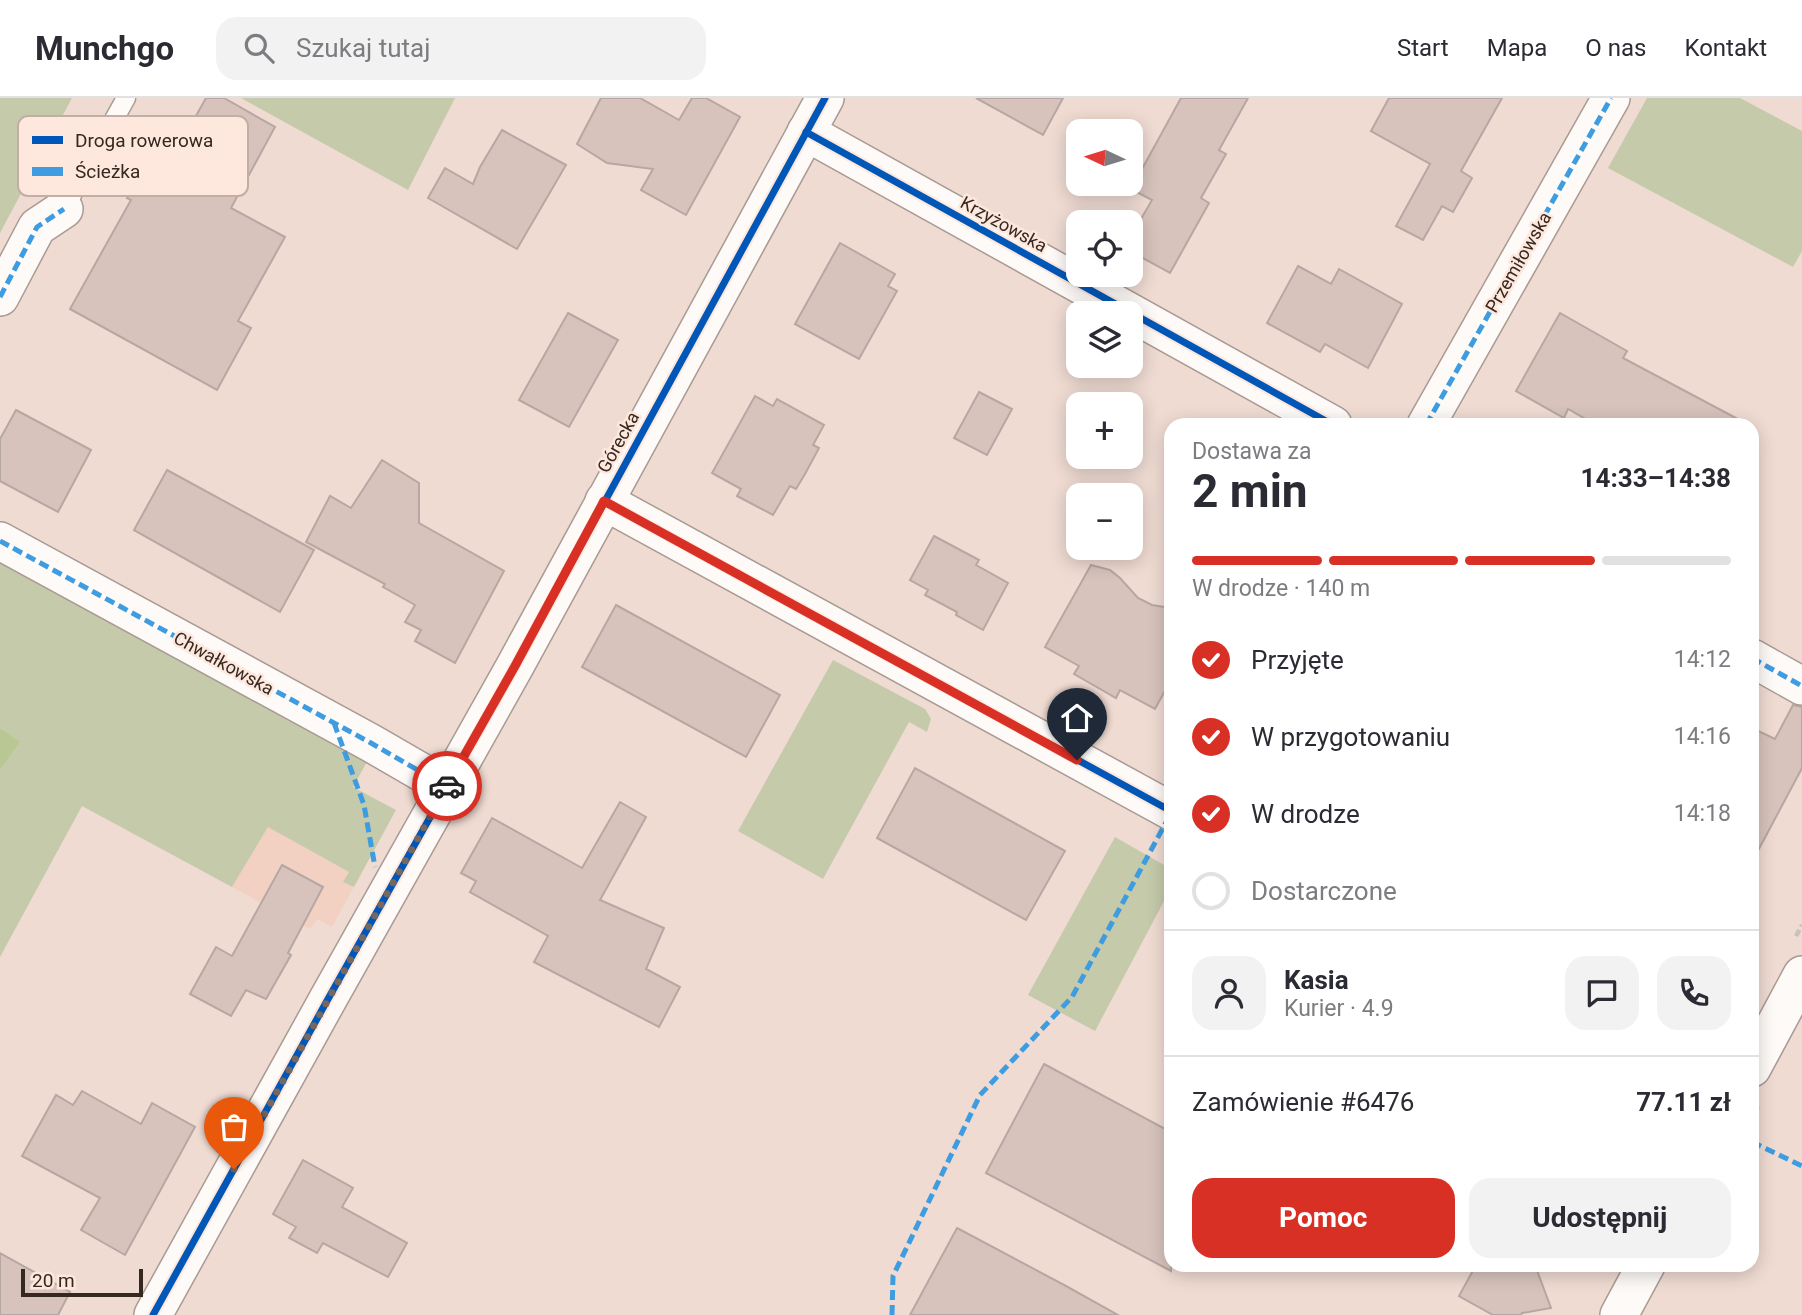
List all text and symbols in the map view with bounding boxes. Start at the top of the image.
search box [216,17,706,80]
text: Munchgo [35,29,174,68]
icon: search [240,29,278,67]
text: Szukaj tutaj [296,33,430,63]
text: Start [1397,34,1449,62]
text: Mapa [1487,34,1547,62]
text: O nas [1585,34,1646,62]
text: Kontakt [1684,34,1767,62]
legend [18,116,248,196]
north arrow [1066,119,1143,196]
map controls [1066,119,1143,560]
text: Droga rowerowa [75,129,213,152]
text: Ścieżka [75,160,140,183]
street label: Krzyżowska [957,192,1051,256]
street label: Przemiłowska [1481,208,1555,316]
button: locate [1066,210,1143,287]
button: layers [1066,301,1143,378]
button: + [1066,392,1143,469]
street label: Górecka [593,408,643,476]
text: Dostawa za [1192,438,1312,465]
text: 14:33–14:38 [1581,463,1731,493]
text: 2 min [1192,464,1308,518]
button: − [1066,483,1143,560]
text: W drodze · 140 m [1192,575,1370,602]
street label: Chwałkowska [170,627,278,699]
icon: check [1192,641,1230,679]
text: Przyjęte [1251,645,1344,675]
text: 14:12 [1674,646,1731,673]
pin [1047,688,1107,760]
icon: home [1058,699,1096,737]
icon: check [1192,718,1230,756]
text: W przygotowaniu [1251,722,1450,752]
text: 14:16 [1674,723,1731,750]
courier [412,751,482,821]
icon: car [428,767,466,805]
icon: check [1192,795,1230,833]
text: W drodze [1251,799,1360,829]
text: 14:18 [1674,800,1731,827]
text: Dostarczone [1251,876,1397,906]
button: person [1192,956,1266,1030]
button: chat [1565,956,1639,1030]
button: phone [1657,956,1731,1030]
text: Kasia [1284,965,1349,995]
text: Kurier · 4.9 [1284,995,1394,1022]
text: Zamówienie #6476 [1192,1087,1414,1117]
text: 77.11 zł [1636,1087,1731,1117]
pin [204,1097,264,1169]
icon: bag [215,1108,253,1146]
button: Pomoc [1192,1178,1455,1258]
button: Udostępnij [1469,1178,1731,1258]
scale bar [21,1266,144,1298]
text: 20 m [32,1269,75,1292]

